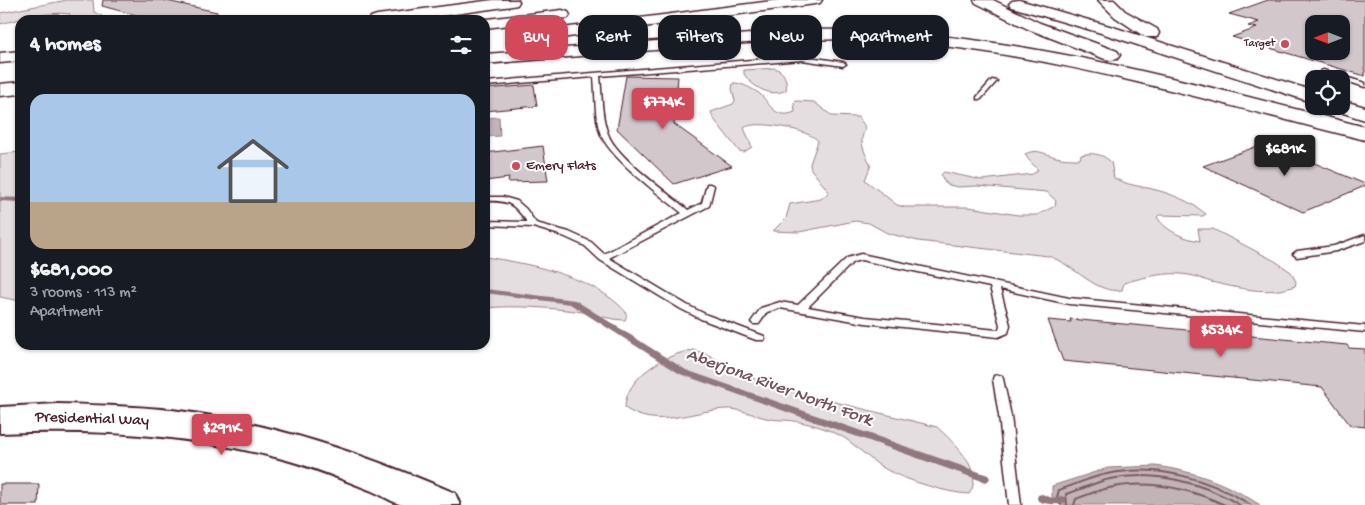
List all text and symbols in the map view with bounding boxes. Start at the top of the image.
chip: Buy [505,15,568,60]
chip: Rent [578,15,648,60]
chip: Filters [658,15,741,60]
chip: New [751,15,822,60]
chip: Apartment [832,15,949,60]
north arrow [1305,15,1350,60]
map controls [1305,15,1350,115]
icon: filters [447,31,475,59]
text: 4 homes [30,33,101,58]
place label: Target [1243,38,1276,50]
marker: Target [1279,38,1291,50]
button: locate [1305,70,1350,115]
pin: $774K [628,88,698,130]
text: $774K [643,94,683,113]
icon: home [208,126,298,216]
pin: $681K [1250,134,1320,177]
text: $681K [1265,141,1305,160]
place label: Emery Flats [526,158,597,175]
marker: Emery Flats [510,160,522,172]
text: $681,000 [30,259,112,284]
text: 3 rooms · 113 m² [30,284,137,303]
text: Apartment [30,303,102,322]
pin: $534K [1186,316,1256,358]
text: $534K [1201,322,1241,341]
water label: Aberjona River North Fork [683,345,877,432]
street label: Presidential Way [34,408,149,431]
pin: $291K [187,414,257,456]
text: $291K [203,420,241,439]

